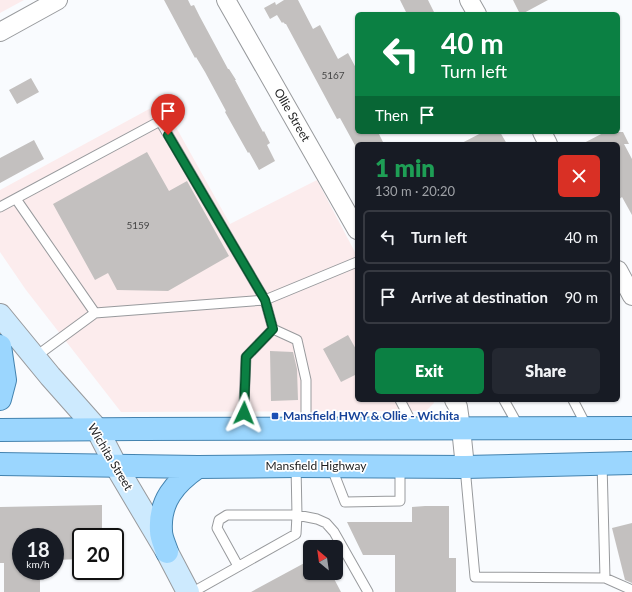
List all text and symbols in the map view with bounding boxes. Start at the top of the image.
text: 40 m [441,26,504,60]
icon: left [375,28,427,80]
text: Turn left [441,60,507,82]
house number: 5167 [321,69,345,81]
street label: Ollie Street [271,85,314,145]
pin [151,94,185,135]
icon: arrive [157,100,179,122]
icon: arrive [416,104,438,126]
text: Then [375,106,408,124]
text: 1 min [375,153,435,182]
button: close [558,155,600,197]
text: 130 m · 20:20 [375,183,455,199]
house number: 5159 [126,219,150,231]
icon: left [377,226,399,248]
text: Turn left [411,228,467,246]
text: 40 m [564,228,598,246]
icon: arrive [377,286,399,308]
text: Arrive at destination [411,288,548,306]
text: 90 m [564,288,598,306]
button: Exit [375,348,484,394]
button: Share [492,348,600,394]
position arrow [223,392,265,434]
place label: Mansfield HWY & Ollie - Wichita [283,408,459,423]
marker: Mansfield HWY & Ollie - Wichita [270,411,280,421]
street label: Wichita Street [85,421,137,494]
street label: Mansfield Highway [266,458,367,473]
speed limit sign: 20 [72,528,124,580]
text: 18 [26,537,50,561]
north arrow [303,540,343,580]
map controls [303,540,343,580]
text: km/h [26,558,50,570]

